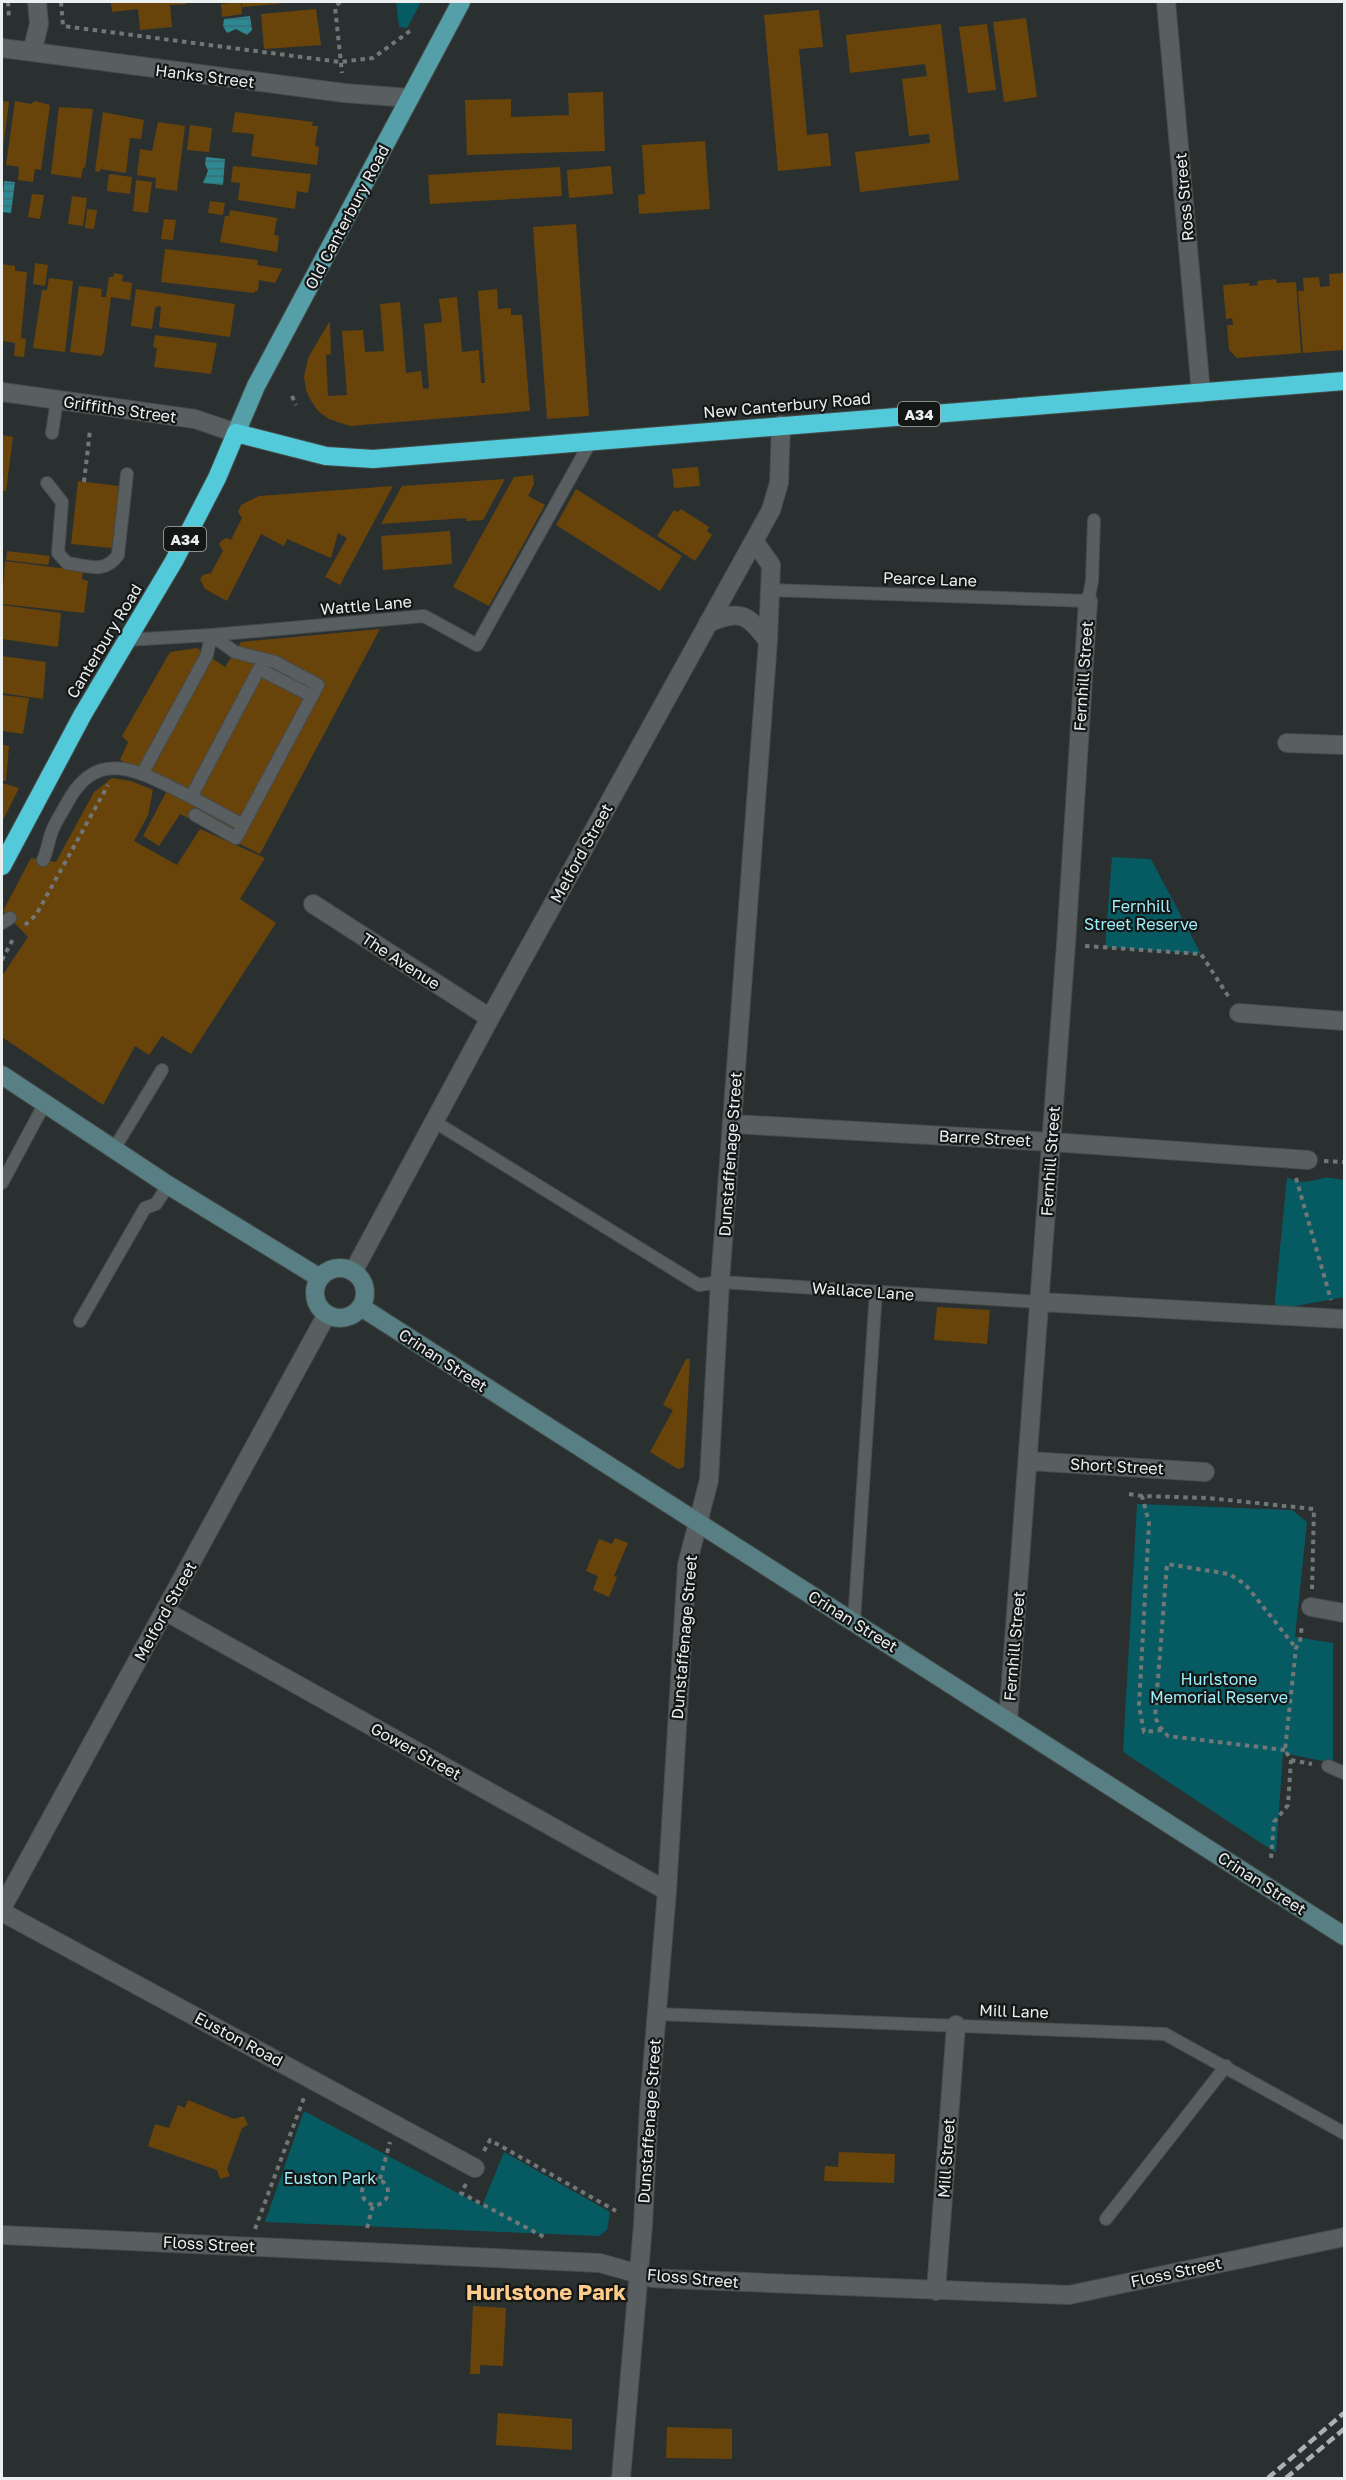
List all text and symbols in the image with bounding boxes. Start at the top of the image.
street label: Hanks Street [154,60,256,92]
street label: Old Canterbury Road [300,141,394,293]
street label: Ross Street [1170,152,1198,242]
street label: New Canterbury Road [702,388,872,422]
street label: Griffiths Street [62,391,178,427]
road number: A34 [898,402,940,426]
road number: A34 [164,527,206,551]
street label: Pearce Lane [883,567,977,591]
street label: Canterbury Road [62,580,146,702]
street label: Wattle Lane [319,591,413,619]
street label: Fernhill Street [1069,620,1097,732]
street label: Melford Street [545,800,617,906]
park label: Fernhill Street Reserve [1084,896,1198,934]
street label: The Avenue [358,928,444,994]
street label: Dunstaffenage Street [714,1071,746,1237]
street label: Fernhill Street [1036,1105,1064,1217]
street label: Barre Street [938,1126,1032,1150]
street label: Wallace Lane [811,1277,915,1305]
street label: Crinan Street [395,1324,491,1396]
street label: Short Street [1070,1454,1164,1478]
street label: Dunstaffenage Street [667,1554,701,1720]
street label: Melford Street [129,1558,201,1664]
street label: Crinan Street [805,1586,901,1656]
street label: Fernhill Street [999,1590,1029,1702]
park label: Hurlstone Memorial Reserve [1150,1669,1288,1707]
street label: Gower Street [367,1718,465,1784]
street label: Crinan Street [1214,1847,1310,1919]
street label: Mill Lane [979,2000,1049,2022]
street label: Euston Road [191,2007,287,2071]
street label: Dunstaffenage Street [633,2038,665,2204]
street label: Mill Street [933,2118,959,2198]
park label: Euston Park [284,2168,376,2188]
street label: Floss Street [162,2232,256,2256]
street label: Floss Street [1129,2253,1223,2291]
street label: Floss Street [646,2264,740,2292]
district label: Hurlstone Park [466,2278,626,2305]

